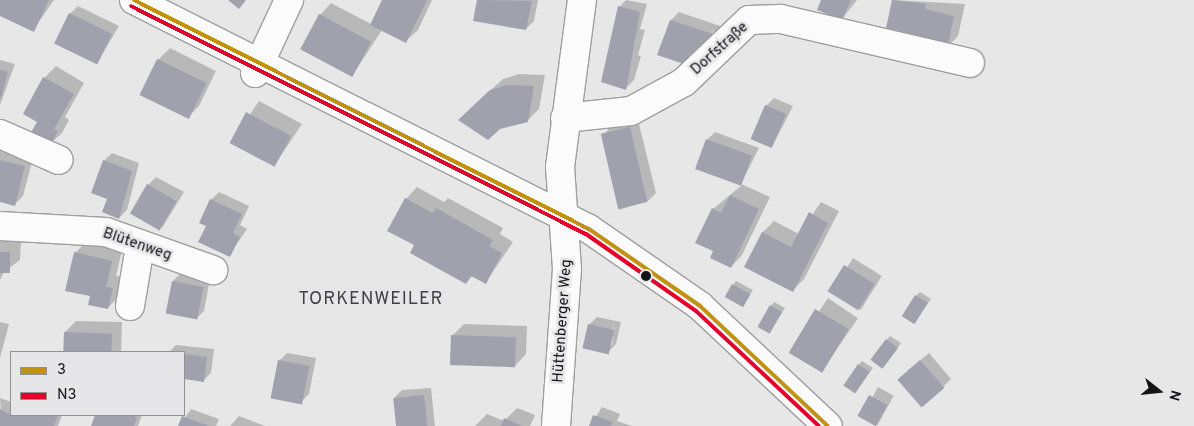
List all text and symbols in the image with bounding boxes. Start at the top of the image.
street label: Dorfstraße [688,19,752,79]
street label: Blütenweg [100,225,174,265]
street label: Hüttenberger Weg [550,259,576,383]
unlabelled marker [641,271,651,281]
district label: TORKENWEILER [297,289,445,311]
legend [10,351,185,416]
text: 3 [57,361,66,380]
north arrow [1134,366,1184,416]
text: N3 [57,386,77,405]
text: N [1164,388,1183,402]

